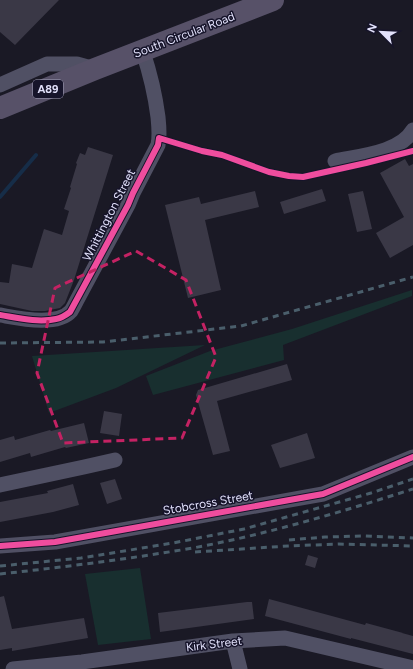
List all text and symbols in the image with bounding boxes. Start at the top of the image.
street label: South Circular Road [131,9,237,61]
north arrow [361,12,401,52]
text: N [365,22,380,35]
road number: A89 [33,80,63,98]
street label: Whittington Street [80,166,138,263]
street label: Stobcross Street [162,488,255,518]
street label: Kirk Street [185,634,243,654]

